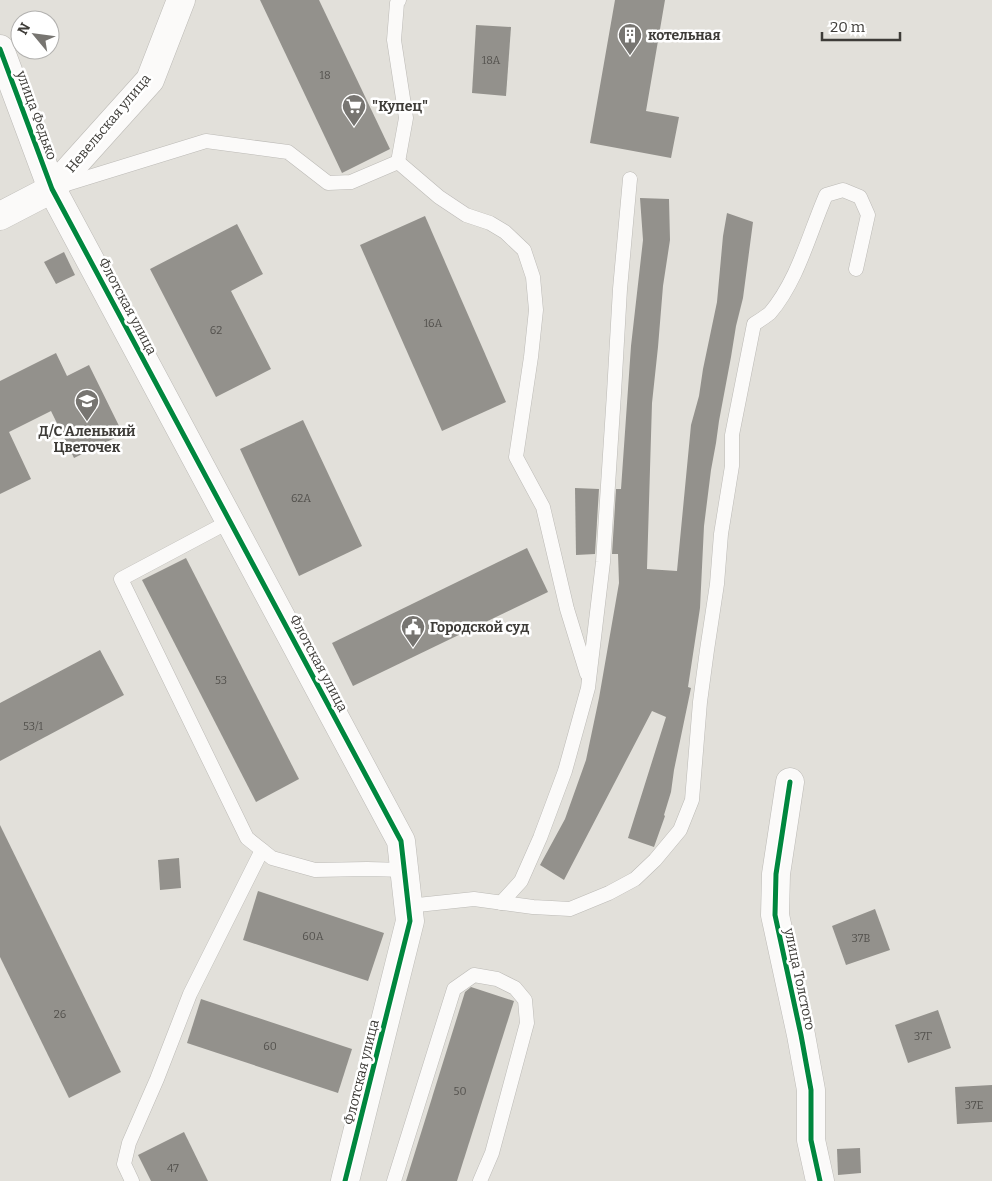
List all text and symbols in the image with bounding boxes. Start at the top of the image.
north arrow [10,10,60,60]
scale bar [822,10,900,42]
text: 20 m [830,18,866,36]
text: N [14,20,34,38]
building icon: котельная [617,22,643,56]
place label: котельная [648,27,721,44]
house number: 18А [482,54,500,67]
street label: улица Федько [12,67,61,162]
house number: 18 [319,69,331,82]
street label: Невельская улица [62,70,155,176]
supermarket icon: "Купец" [341,93,367,127]
place label: "Купец" [372,98,428,115]
street label: Флотская улица [95,255,161,358]
house number: 16А [424,317,443,330]
house number: 62 [210,324,222,337]
school or university icon: Д/С Аленький Цветочек [74,388,100,422]
place label: Д/С Аленький Цветочек [38,423,136,456]
house number: 62А [291,492,311,505]
street label: Флотская улица [286,612,352,715]
public building icon: Городской суд [400,614,426,648]
place label: Городской суд [430,619,529,636]
house number: 53 [215,674,227,687]
house number: 53/1 [23,720,43,733]
street label: улица Толстого [780,925,819,1032]
house number: 60А [302,930,324,943]
house number: 37В [852,932,870,945]
house number: 26 [54,1008,66,1021]
street label: Флотская улица [340,1017,383,1127]
house number: 37Г [914,1030,932,1043]
house number: 60 [263,1040,277,1053]
house number: 50 [454,1085,466,1098]
house number: 37Е [965,1099,983,1112]
house number: 47 [167,1162,179,1175]

